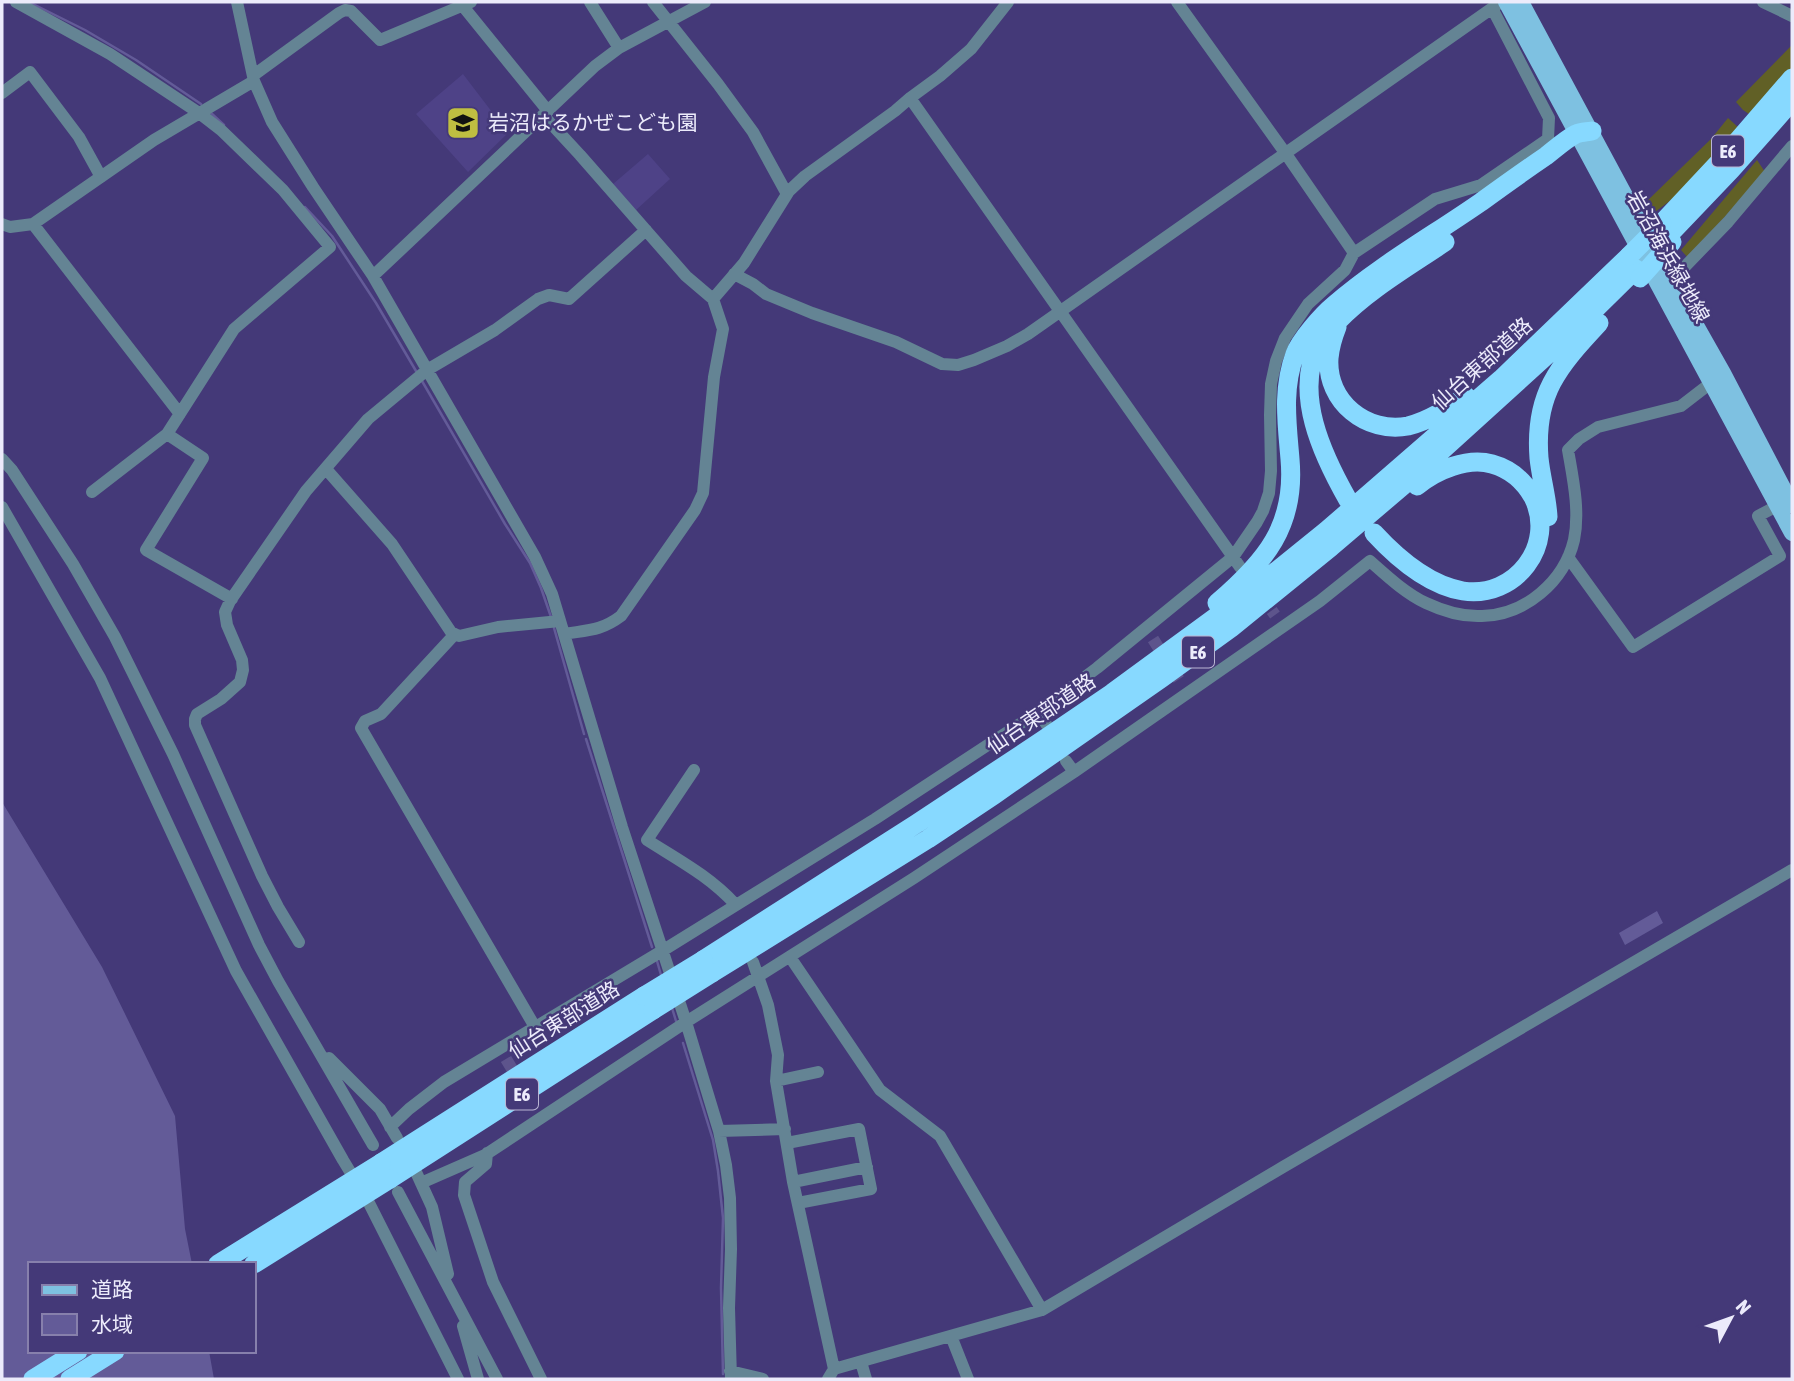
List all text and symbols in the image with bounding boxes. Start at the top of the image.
school or university icon: 岩沼はるかぜこども園 [444,104,482,142]
place label: 岩沼はるかぜこども園 [488,110,698,134]
road number: E6 [1712,136,1744,167]
street label: 岩沼海浜緑地線 [1623,186,1715,327]
street label: 仙台東部道路 [1426,312,1536,414]
road number: E6 [1182,636,1214,667]
street label: 仙台東部道路 [982,668,1099,758]
street label: 仙台東部道路 [504,976,623,1063]
road number: E6 [506,1078,538,1110]
legend [28,1262,256,1353]
text: 道路 [91,1277,133,1301]
north arrow [1696,1283,1766,1353]
text: N [1732,1295,1756,1318]
text: 水域 [91,1312,133,1336]

